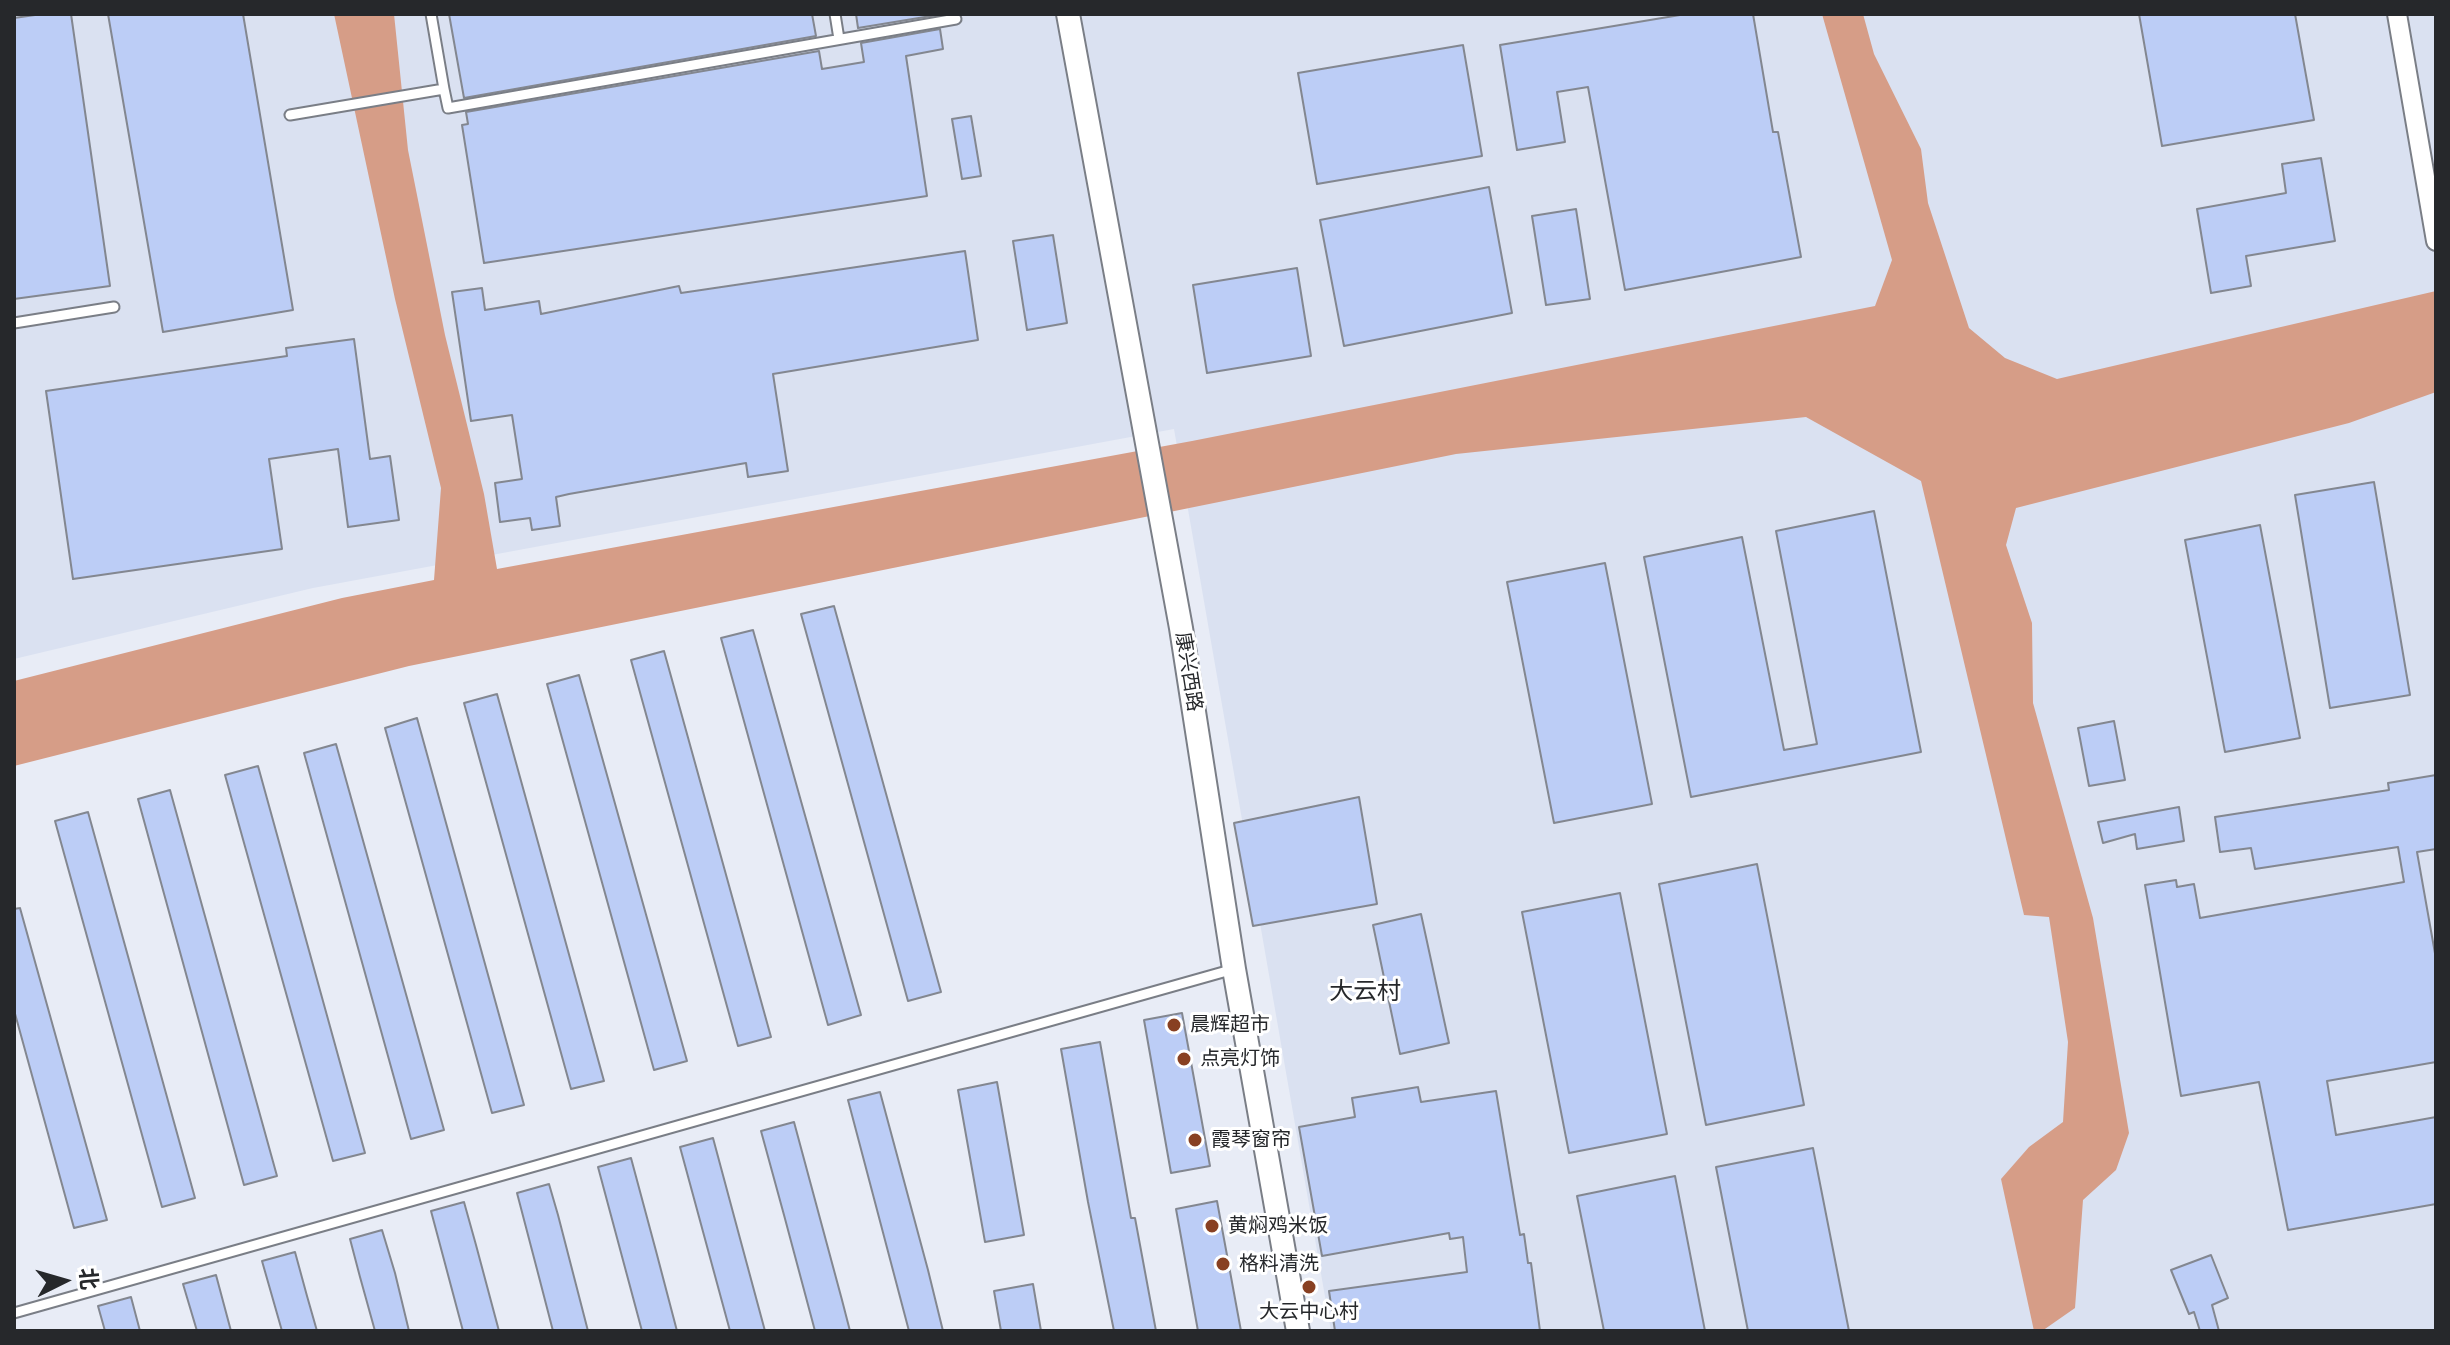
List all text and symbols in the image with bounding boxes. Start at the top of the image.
street label: 康兴西路 [1170,631,1206,713]
district label: 大云村 [1329,978,1401,1006]
place label: 晨辉超市 [1190,1013,1270,1037]
marker: 晨辉超市 [1165,1016,1183,1034]
place label: 点亮灯饰 [1200,1047,1280,1071]
marker: 点亮灯饰 [1175,1050,1193,1068]
place label: 霞琴窗帘 [1211,1128,1291,1152]
marker: 霞琴窗帘 [1186,1131,1204,1149]
place label: 黄焖鸡米饭 [1228,1214,1328,1238]
marker: 黄焖鸡米饭 [1203,1217,1221,1235]
north arrow [24,1241,104,1321]
place label: 格料清洗 [1239,1252,1319,1276]
marker: 格料清洗 [1214,1255,1232,1273]
text: 北 [75,1267,102,1291]
marker: 大云中心村 [1300,1278,1318,1296]
place label: 大云中心村 [1259,1300,1359,1324]

